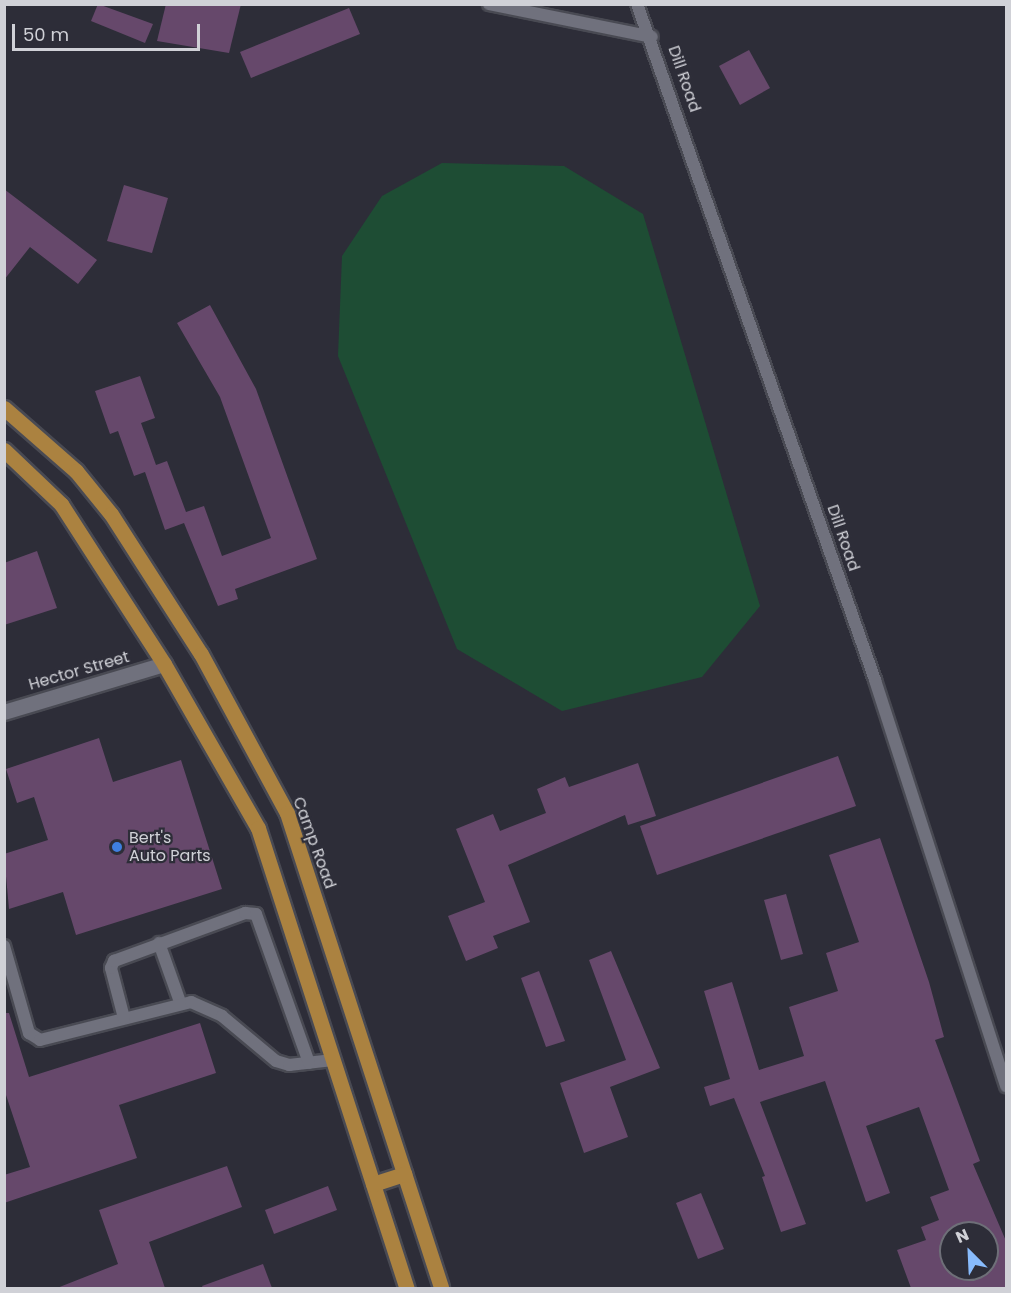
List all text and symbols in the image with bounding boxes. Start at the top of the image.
scale bar [15,12,202,50]
text: 50 m [23,22,69,47]
street label: Dill Road [664,43,704,115]
street label: Dill Road [823,502,863,574]
street label: Hector Street [26,647,132,695]
street label: Camp Road [289,794,339,892]
place label: Bert's Auto Parts [129,828,211,866]
marker: Bert's Auto Parts [110,840,124,854]
north arrow [939,1221,999,1281]
text: N [952,1223,972,1249]

